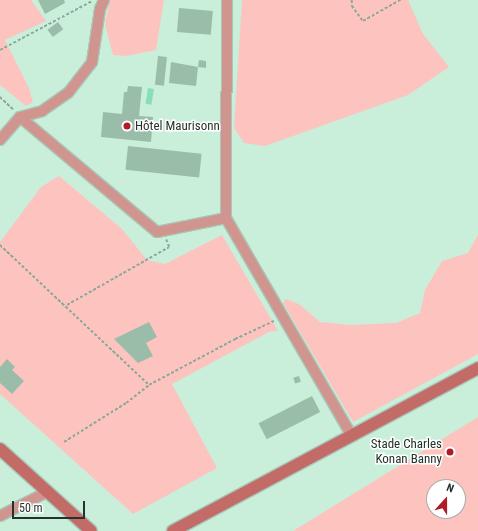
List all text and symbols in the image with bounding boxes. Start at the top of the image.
place label: Hôtel Maurisonn [135,118,220,134]
marker: Hôtel Maurisonn [122,121,132,131]
place label: Stade Charles Konan Banny [371,437,442,468]
marker: Stade Charles Konan Banny [445,447,455,457]
north arrow [426,479,466,519]
text: N [445,481,456,496]
scale bar [14,493,87,519]
text: 50 m [19,501,43,515]

